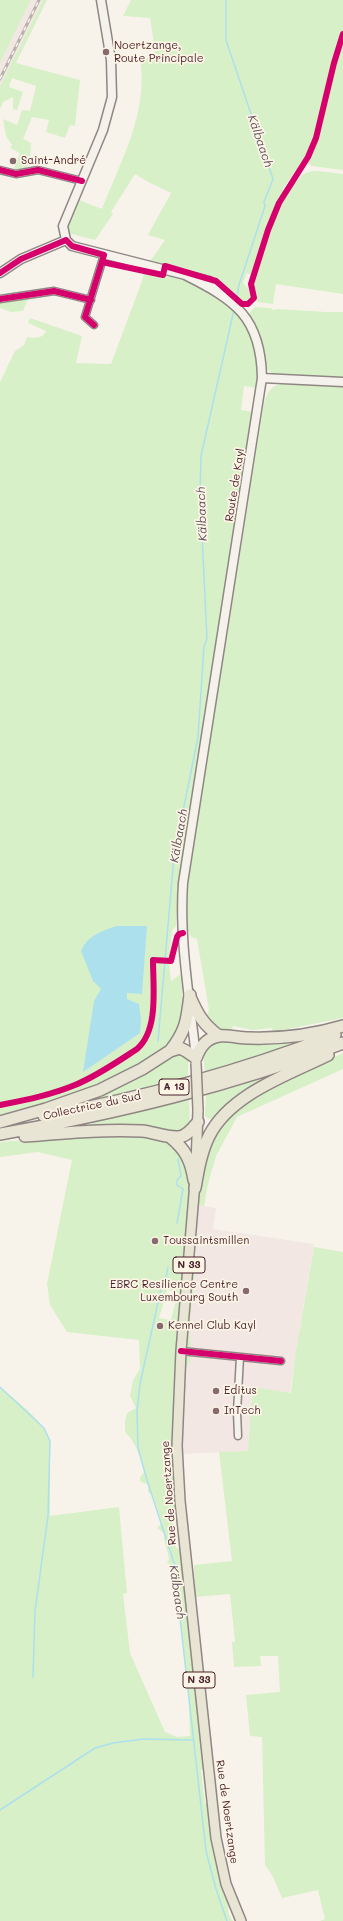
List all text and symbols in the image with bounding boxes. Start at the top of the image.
place label: Noertzange, Route Principale [114,39,204,65]
marker: Noertzange, Route Principale [101,47,111,57]
water label: Kälbaach [244,113,276,169]
place label: Saint-André [21,154,86,168]
marker: Saint-André [8,156,18,166]
street label: Route de Kayl [223,447,247,523]
water label: Kälbaach [194,487,210,541]
water label: Kälbaach [167,808,191,864]
road number: A 13 [159,1079,189,1095]
street label: Collectrice du Sud [42,1089,142,1123]
place label: Toussaintsmillen [163,1234,249,1248]
marker: Toussaintsmillen [150,1236,160,1246]
road number: N 33 [173,1257,205,1273]
place label: EBRC Resilience Centre Luxembourg South [110,1278,238,1304]
marker: EBRC Resilience Centre Luxembourg South [241,1286,251,1296]
place label: Kennel Club Kayl [168,1319,256,1333]
marker: Kennel Club Kayl [155,1321,165,1331]
place label: Editus [224,1384,257,1398]
marker: Editus [211,1386,221,1396]
place label: InTech [224,1404,261,1418]
marker: InTech [211,1406,221,1416]
street label: Rue de Noertzange [159,1440,179,1546]
water label: Kälbaach [166,1564,188,1620]
road number: N 33 [183,1672,215,1688]
street label: Rue de Noertzange [213,1759,241,1865]

